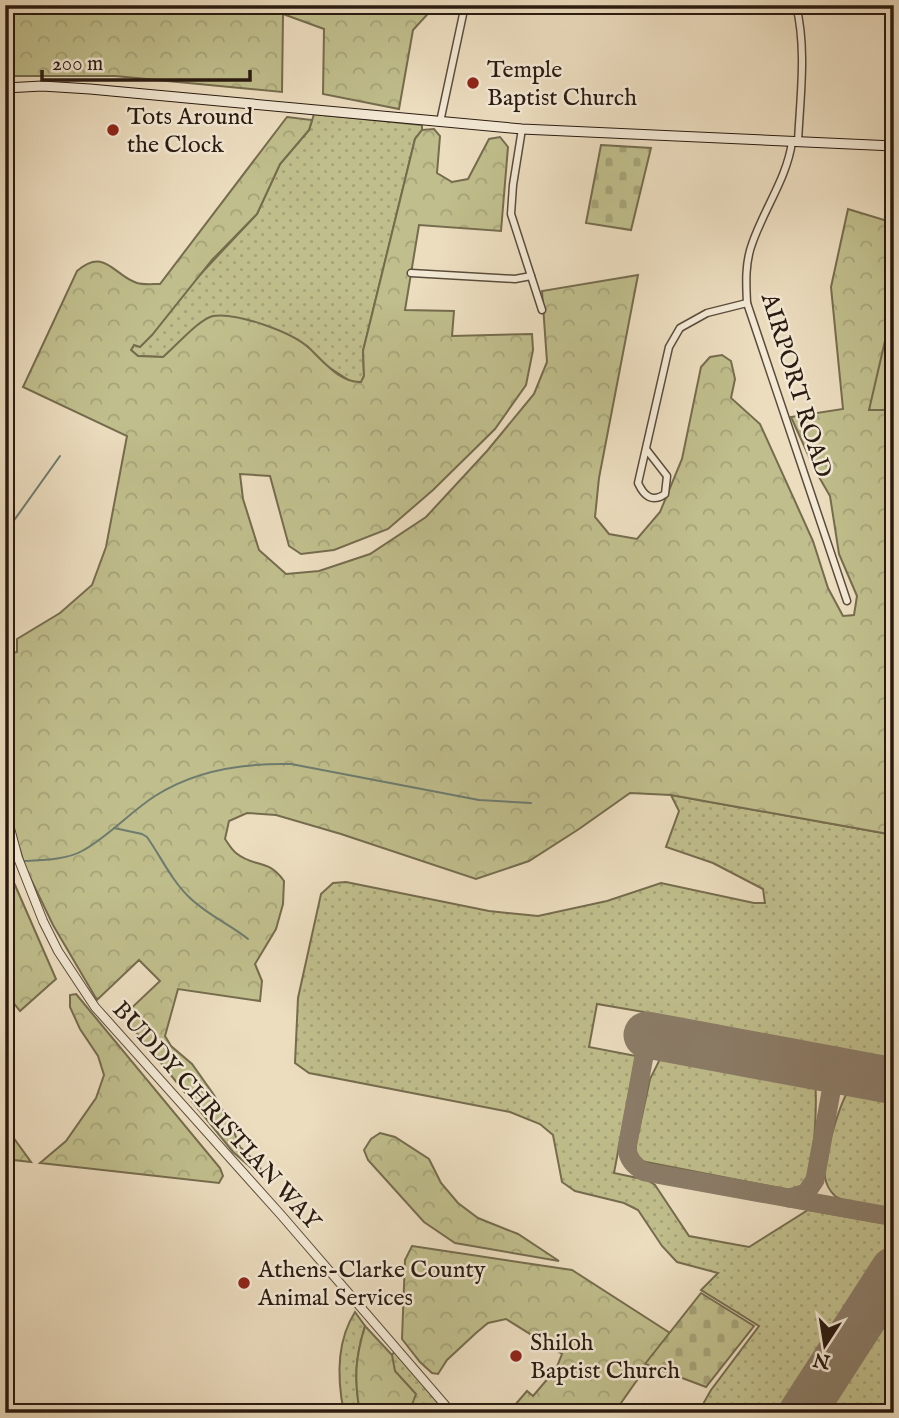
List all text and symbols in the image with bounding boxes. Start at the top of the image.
scale bar [42,38,250,82]
text: 200 m [52,51,103,78]
place label: Temple Baptist Church [487,55,637,114]
marker: Temple Baptist Church [465,75,481,91]
place label: Tots Around the Clock [127,102,253,161]
marker: Tots Around the Clock [105,122,121,138]
street label: AIRPORT ROAD [752,288,838,481]
street label: BUDDY CHRISTIAN WAY [105,995,328,1238]
place label: Athens-Clarke County Animal Services [257,1255,486,1314]
marker: Athens-Clarke County Animal Services [236,1275,252,1291]
north arrow [790,1310,860,1380]
place label: Shiloh Baptist Church [530,1328,680,1387]
text: N [811,1346,833,1373]
marker: Shiloh Baptist Church [508,1348,524,1364]

